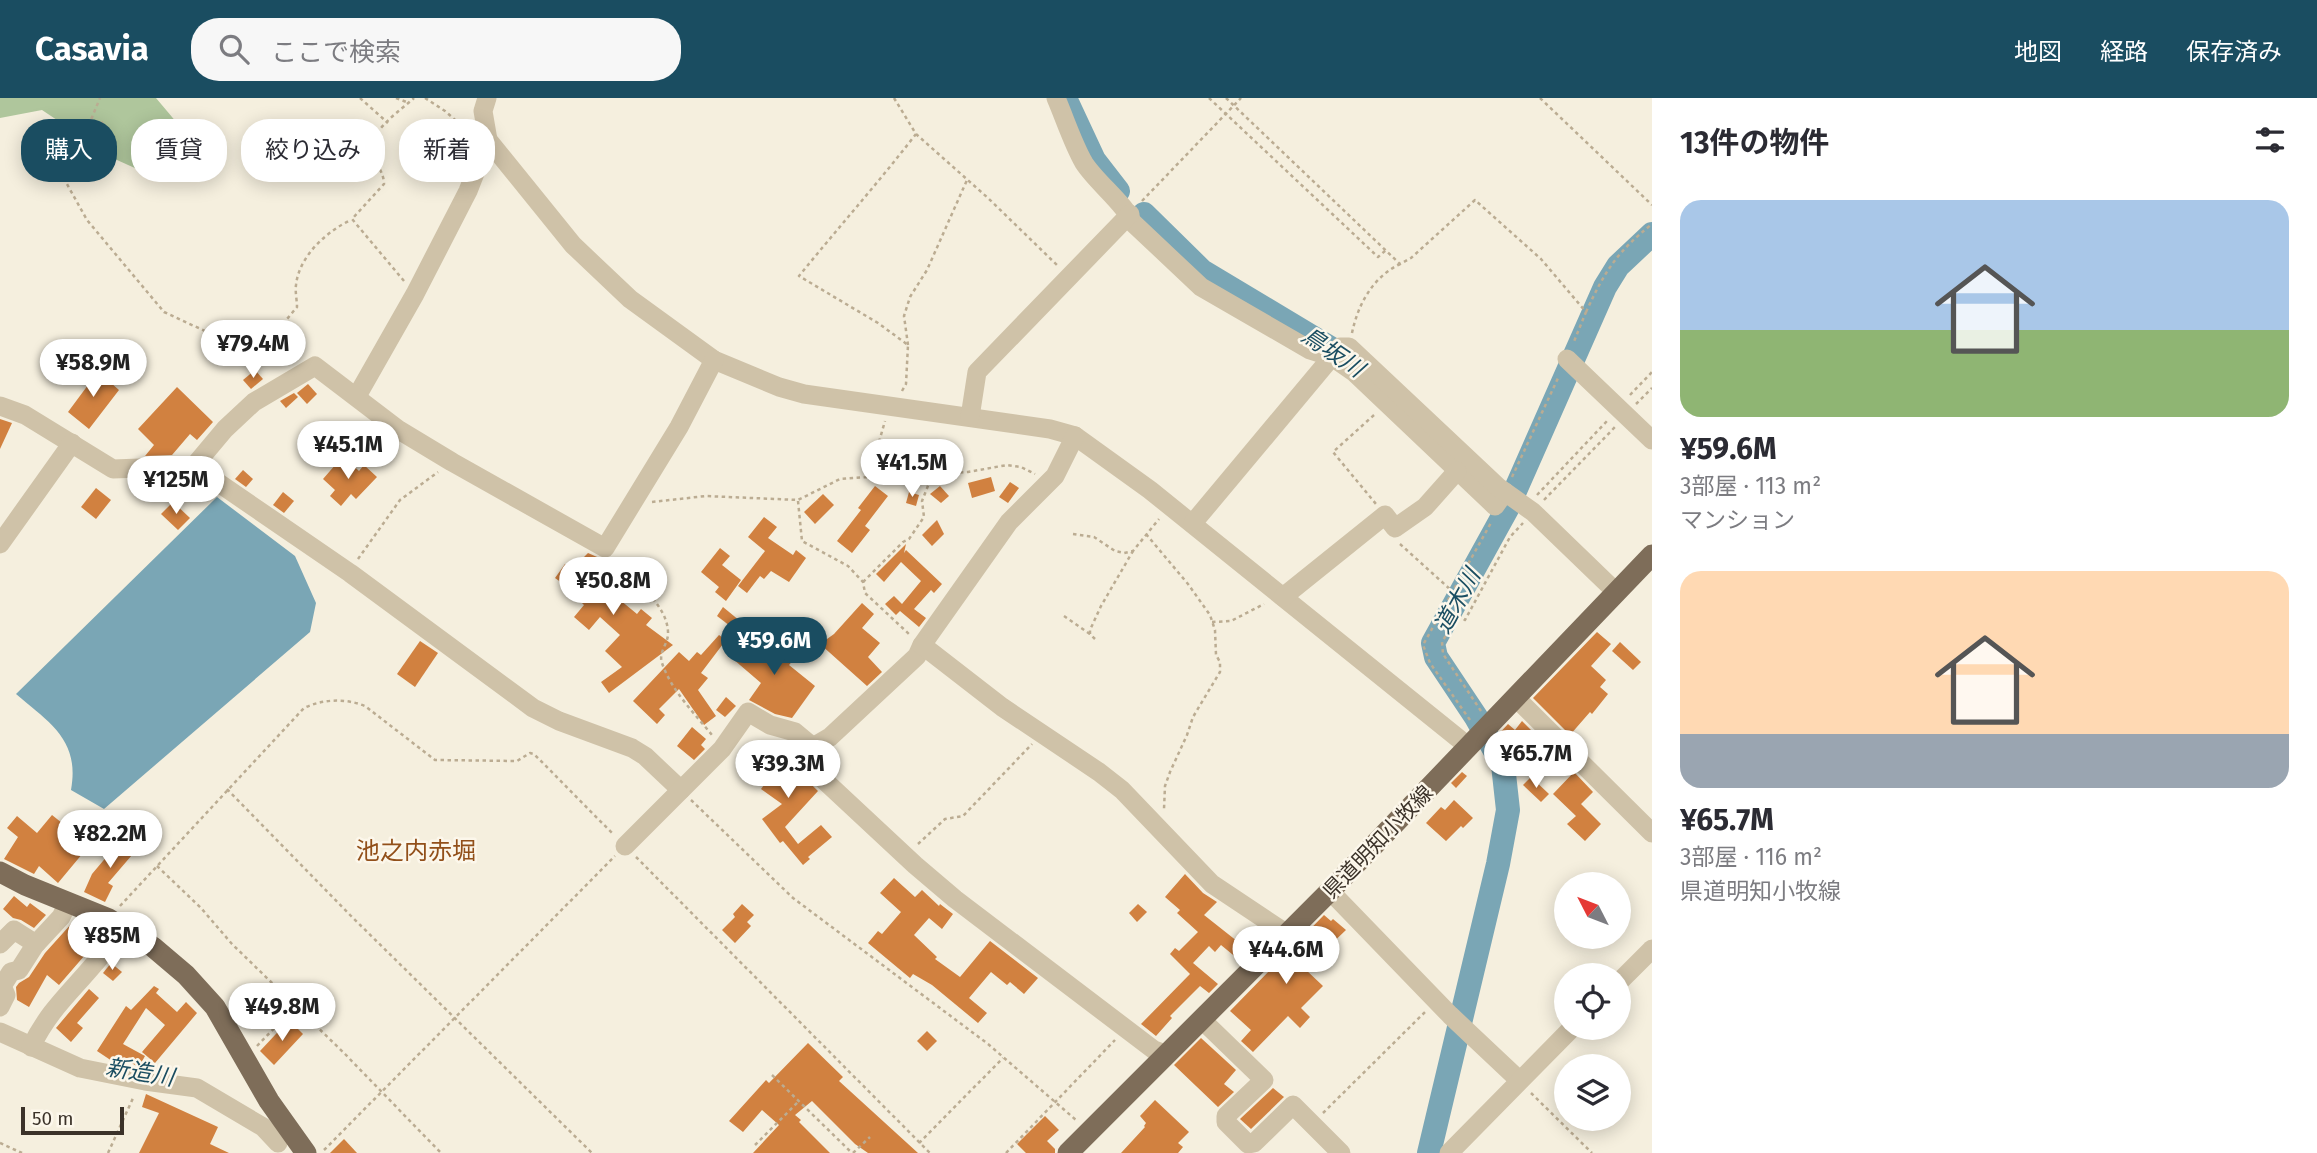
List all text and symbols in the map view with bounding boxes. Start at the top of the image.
search box [191,18,681,81]
text: Casavia [35,29,149,69]
icon: search [215,30,253,68]
text: ここで検索 [271,37,401,68]
text: 地図 [2014,38,2062,66]
text: 経路 [2100,38,2148,66]
text: 保存済み [2186,38,2282,66]
chip: 購入 [21,119,117,182]
chip: 賃貸 [131,119,227,182]
chip: 絞り込み [241,119,385,182]
chip: 新着 [399,119,495,182]
icon: filters [2251,121,2289,159]
text: 13件の物件 [1680,125,1830,161]
icon: home [1922,246,2048,372]
pin: ¥79.4M [196,320,310,380]
water label: 鳥坂川 [1297,321,1372,385]
text: ¥79.4M [217,329,289,357]
pin: ¥58.9M [36,340,150,399]
text: ¥58.9M [56,348,130,376]
pin: ¥45.1M [291,422,405,481]
text: ¥45.1M [313,430,383,458]
text: ¥59.6M [1680,431,1777,467]
pin: ¥41.5M [855,440,969,499]
text: ¥41.5M [877,448,947,476]
pin: ¥125M [127,456,225,516]
text: ¥125M [143,465,209,493]
text: 3部屋 · 113 m² [1680,472,1821,500]
text: マンション [1680,506,1795,534]
pin: ¥50.8M [556,558,670,617]
water label: 道木川 [1428,561,1487,638]
text: ¥50.8M [575,566,651,594]
icon: home [1922,617,2048,743]
pin: ¥59.6M [717,618,831,677]
text: ¥59.6M [737,626,811,654]
pin: ¥65.7M [1479,730,1593,790]
text: ¥65.7M [1500,739,1572,767]
pin: ¥39.3M [731,740,845,800]
text: ¥39.3M [751,749,825,777]
street label: 県道明知小牧線 [1318,780,1438,904]
text: ¥65.7M [1680,802,1774,838]
pin: ¥82.2M [53,810,167,870]
text: ¥82.2M [73,819,147,847]
district label: 池之内赤堀 [356,837,476,865]
text: 3部屋 · 116 m² [1680,843,1822,871]
north arrow [1554,872,1631,948]
map controls [1554,872,1631,1131]
text: 県道明知小牧線 [1680,877,1841,905]
pin: ¥85M [71,912,153,972]
text: ¥85M [84,921,140,949]
pin: ¥44.6M [1229,926,1343,986]
text: ¥44.6M [1249,935,1323,963]
button: locate [1554,963,1631,1040]
pin: ¥49.8M [225,984,339,1043]
text: ¥49.8M [245,992,319,1020]
water label: 新造川 [104,1053,179,1092]
button: layers [1554,1054,1631,1131]
scale bar [21,1104,124,1136]
text: 50 m [32,1107,73,1130]

